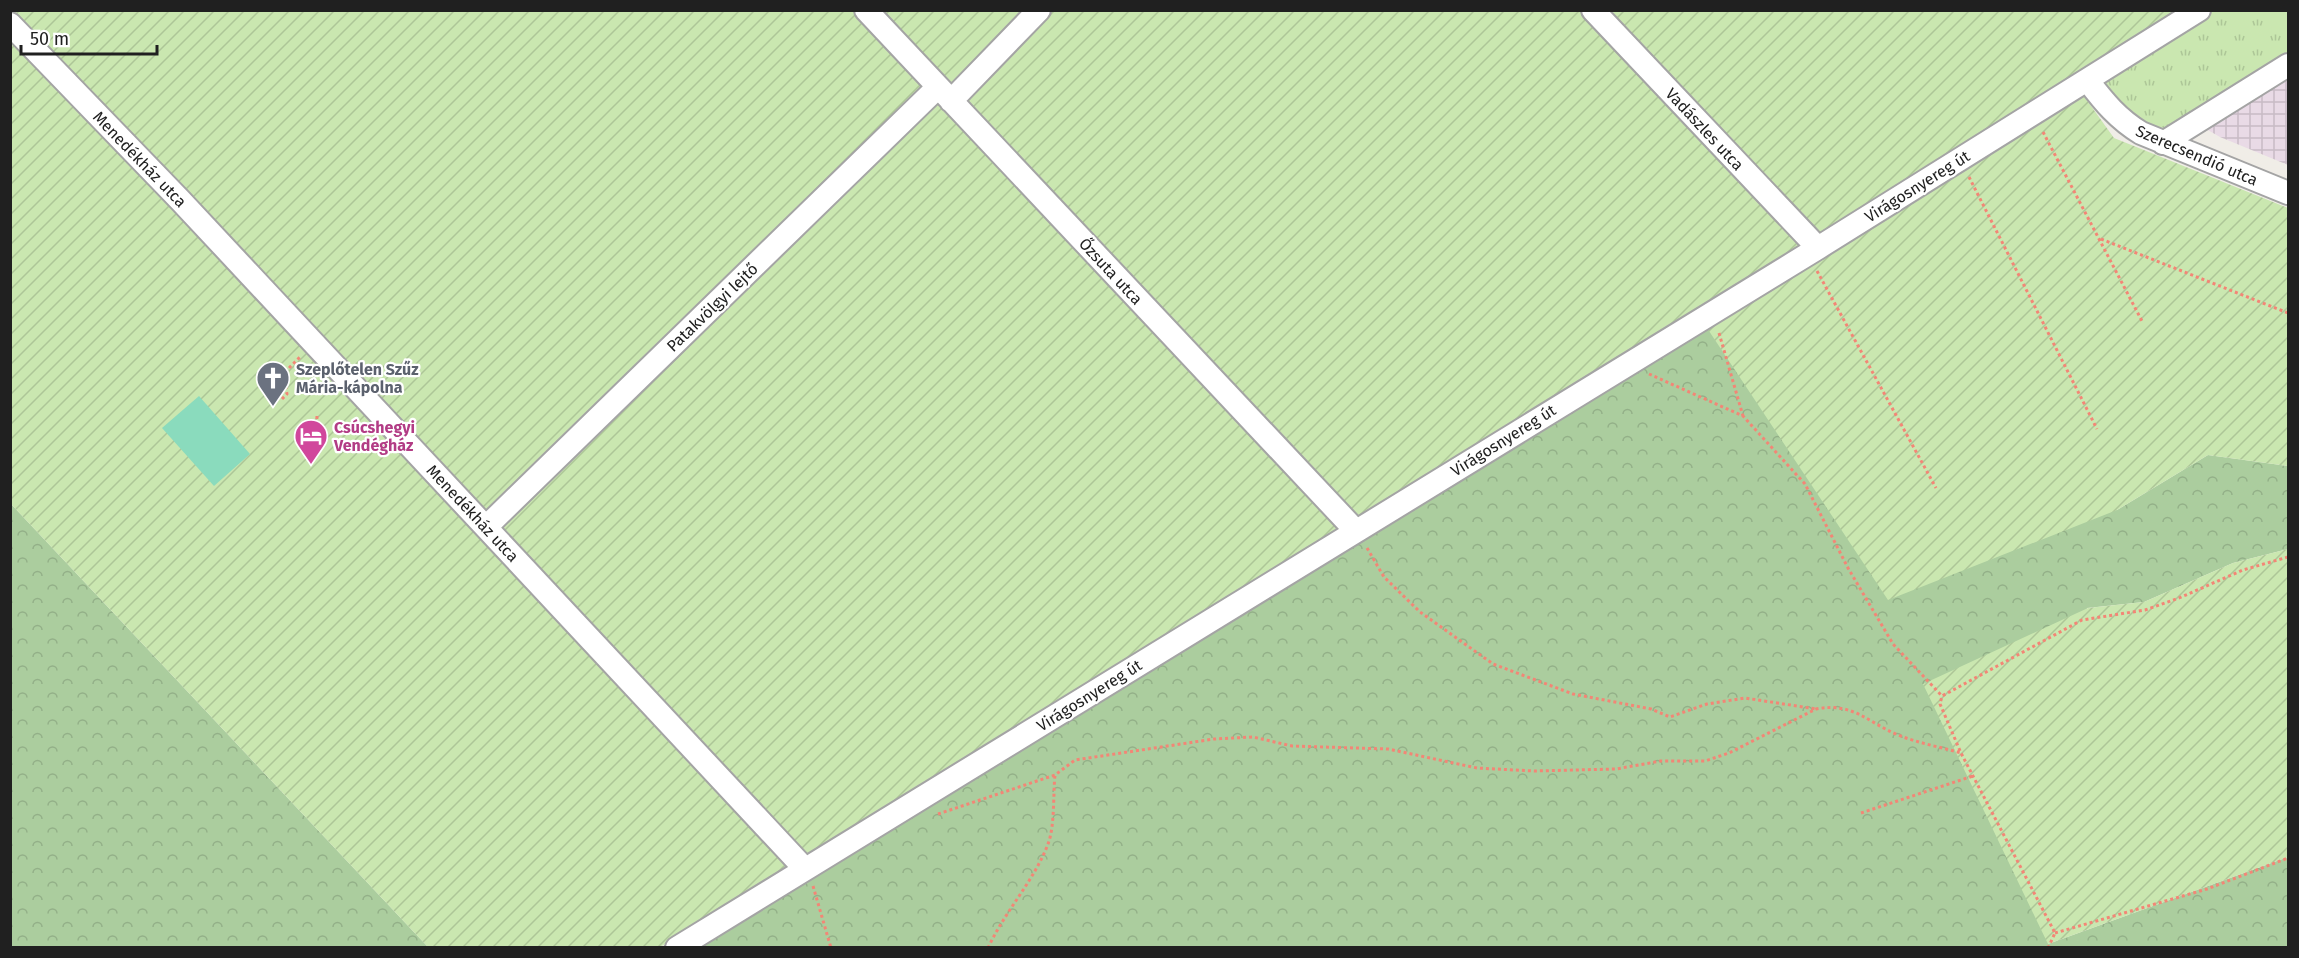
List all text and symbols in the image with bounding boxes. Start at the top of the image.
scale bar [21,18,158,56]
text: 50 m [30,28,69,50]
street label: Vadászles utca [1662,84,1748,174]
street label: Menedékház utca [89,107,190,211]
street label: Szerecsendió utca [2133,121,2261,190]
street label: Virágosnyereg út [1861,146,1973,226]
street label: Őzsuta utca [1075,233,1148,309]
street label: Patakvölgyi lejtő [663,259,762,356]
church icon: Szeplőtelen Szűz Mária-kápolna [255,360,291,407]
place label: Szeplőtelen Szűz Mária-kápolna [296,360,419,397]
street label: Virágosnyereg út [1447,400,1559,480]
hotel icon: Csúcshegyi Vendégház [293,418,329,465]
place label: Csúcshegyi Vendégház [333,418,415,455]
street label: Menedékház utca [423,461,523,566]
street label: Virágosnyereg út [1033,655,1145,735]

